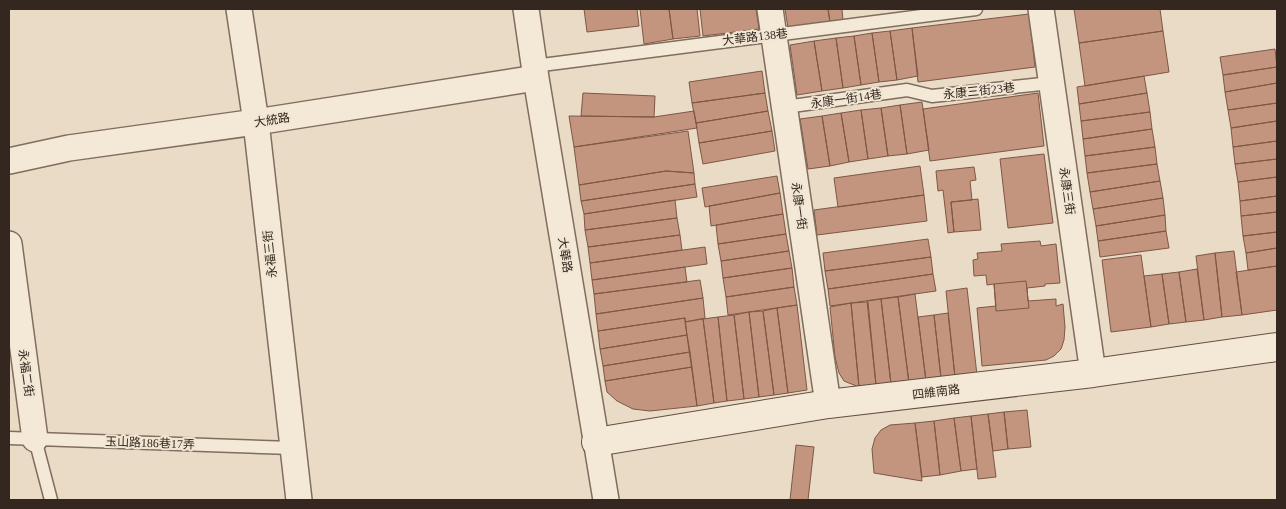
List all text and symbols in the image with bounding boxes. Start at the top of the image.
street label: 大華路138巷 [721,26,789,48]
street label: 永康三街23巷 [942,80,1016,102]
street label: 永康一街14巷 [809,87,883,111]
street label: 大統路 [253,110,291,130]
street label: 永康三街 [1057,166,1077,216]
street label: 永康一街 [789,181,809,231]
street label: 永福三街 [261,229,279,279]
street label: 大華路 [555,236,575,274]
street label: 永福二街 [16,348,36,398]
street label: 四維南路 [911,382,961,402]
street label: 玉山路186巷17弄 [105,434,195,452]

